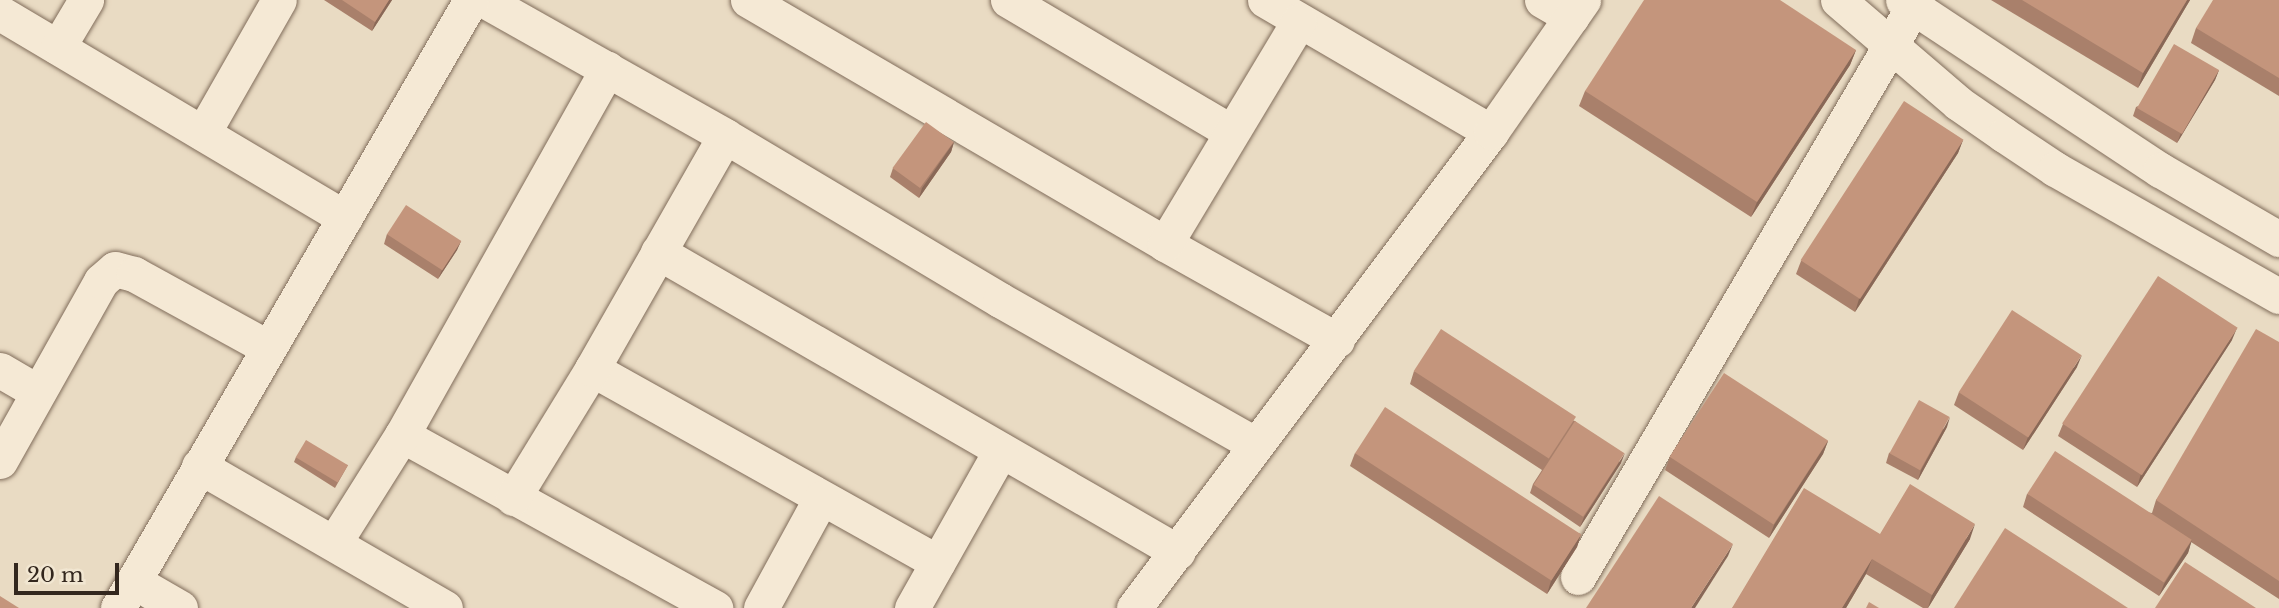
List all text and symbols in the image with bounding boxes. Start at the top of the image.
scale bar [18,548,122,592]
text: 20 m [27,562,84,588]

